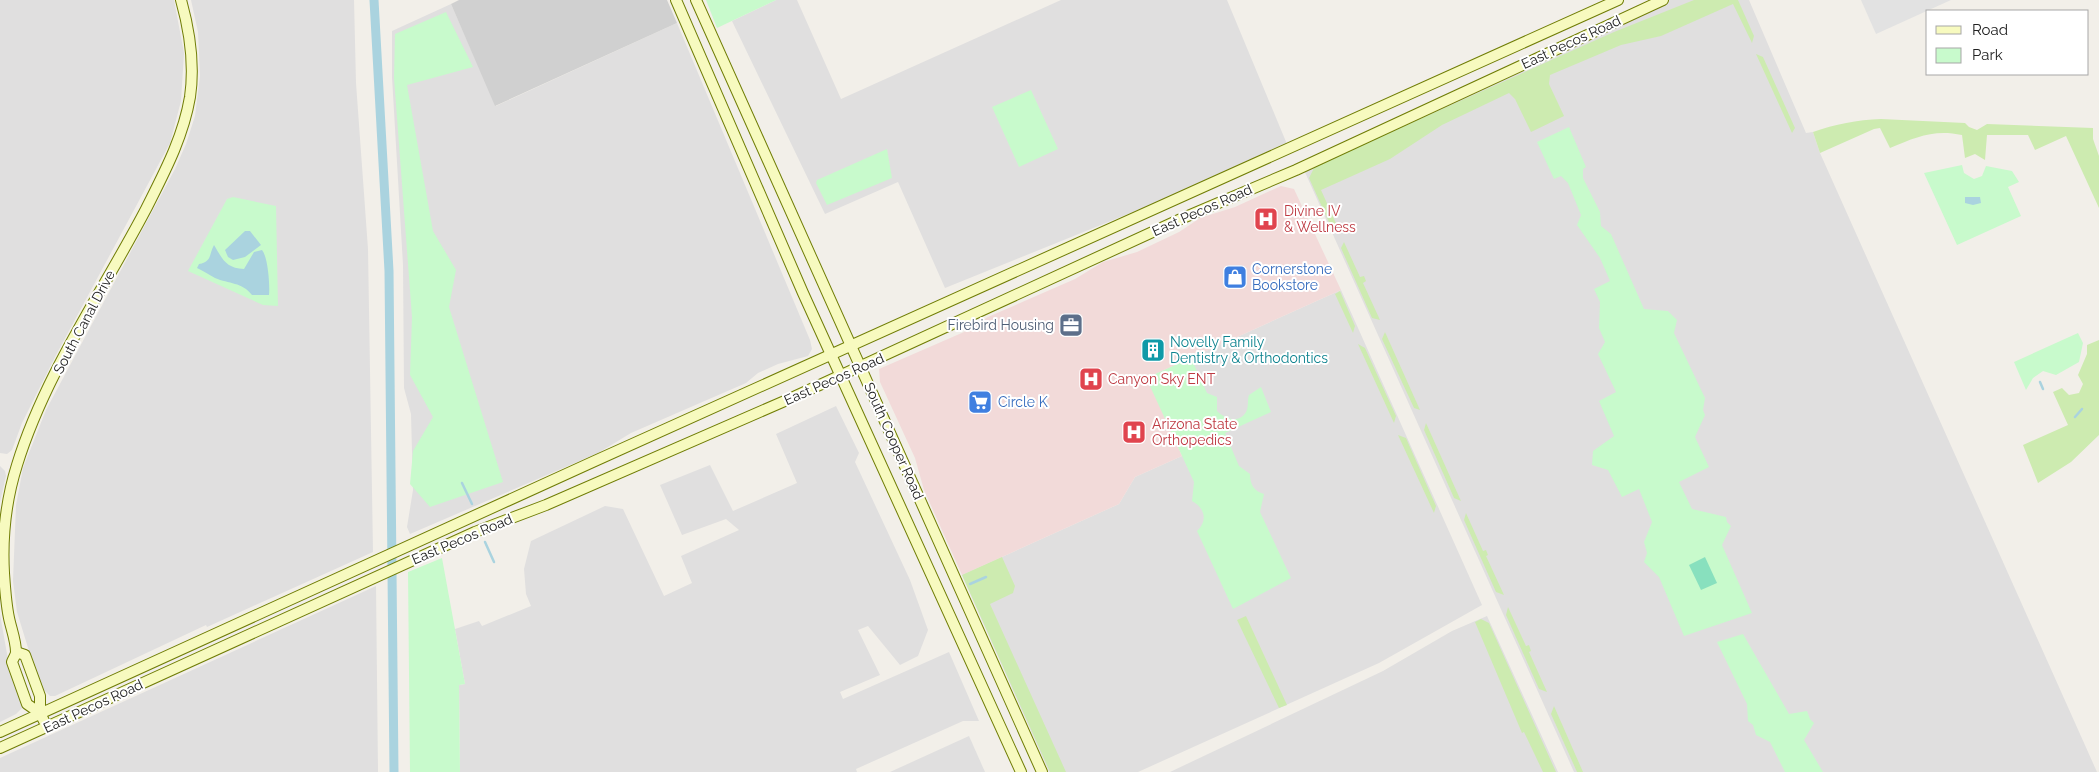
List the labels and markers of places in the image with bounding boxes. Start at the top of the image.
place label: Divine IV & Wellness [1284,203,1356,235]
hospital icon: Divine IV & Wellness [1253,206,1279,232]
place label: Cornerstone Bookstore [1252,261,1332,293]
shop icon: Cornerstone Bookstore [1222,264,1248,290]
office icon: Firebird Housing [1058,312,1084,338]
place label: Firebird Housing [948,317,1054,333]
place label: Novelly Family Dentistry & Orthodontics [1170,334,1328,366]
building icon: Novelly Family Dentistry & Orthodontics [1140,337,1166,363]
hospital icon: Canyon Sky ENT [1078,366,1104,392]
place label: Canyon Sky ENT [1108,371,1216,387]
supermarket icon: Circle K [967,389,993,415]
place label: Circle K [998,394,1048,410]
place label: Arizona State Orthopedics [1152,416,1237,448]
hospital icon: Arizona State Orthopedics [1121,419,1147,445]

